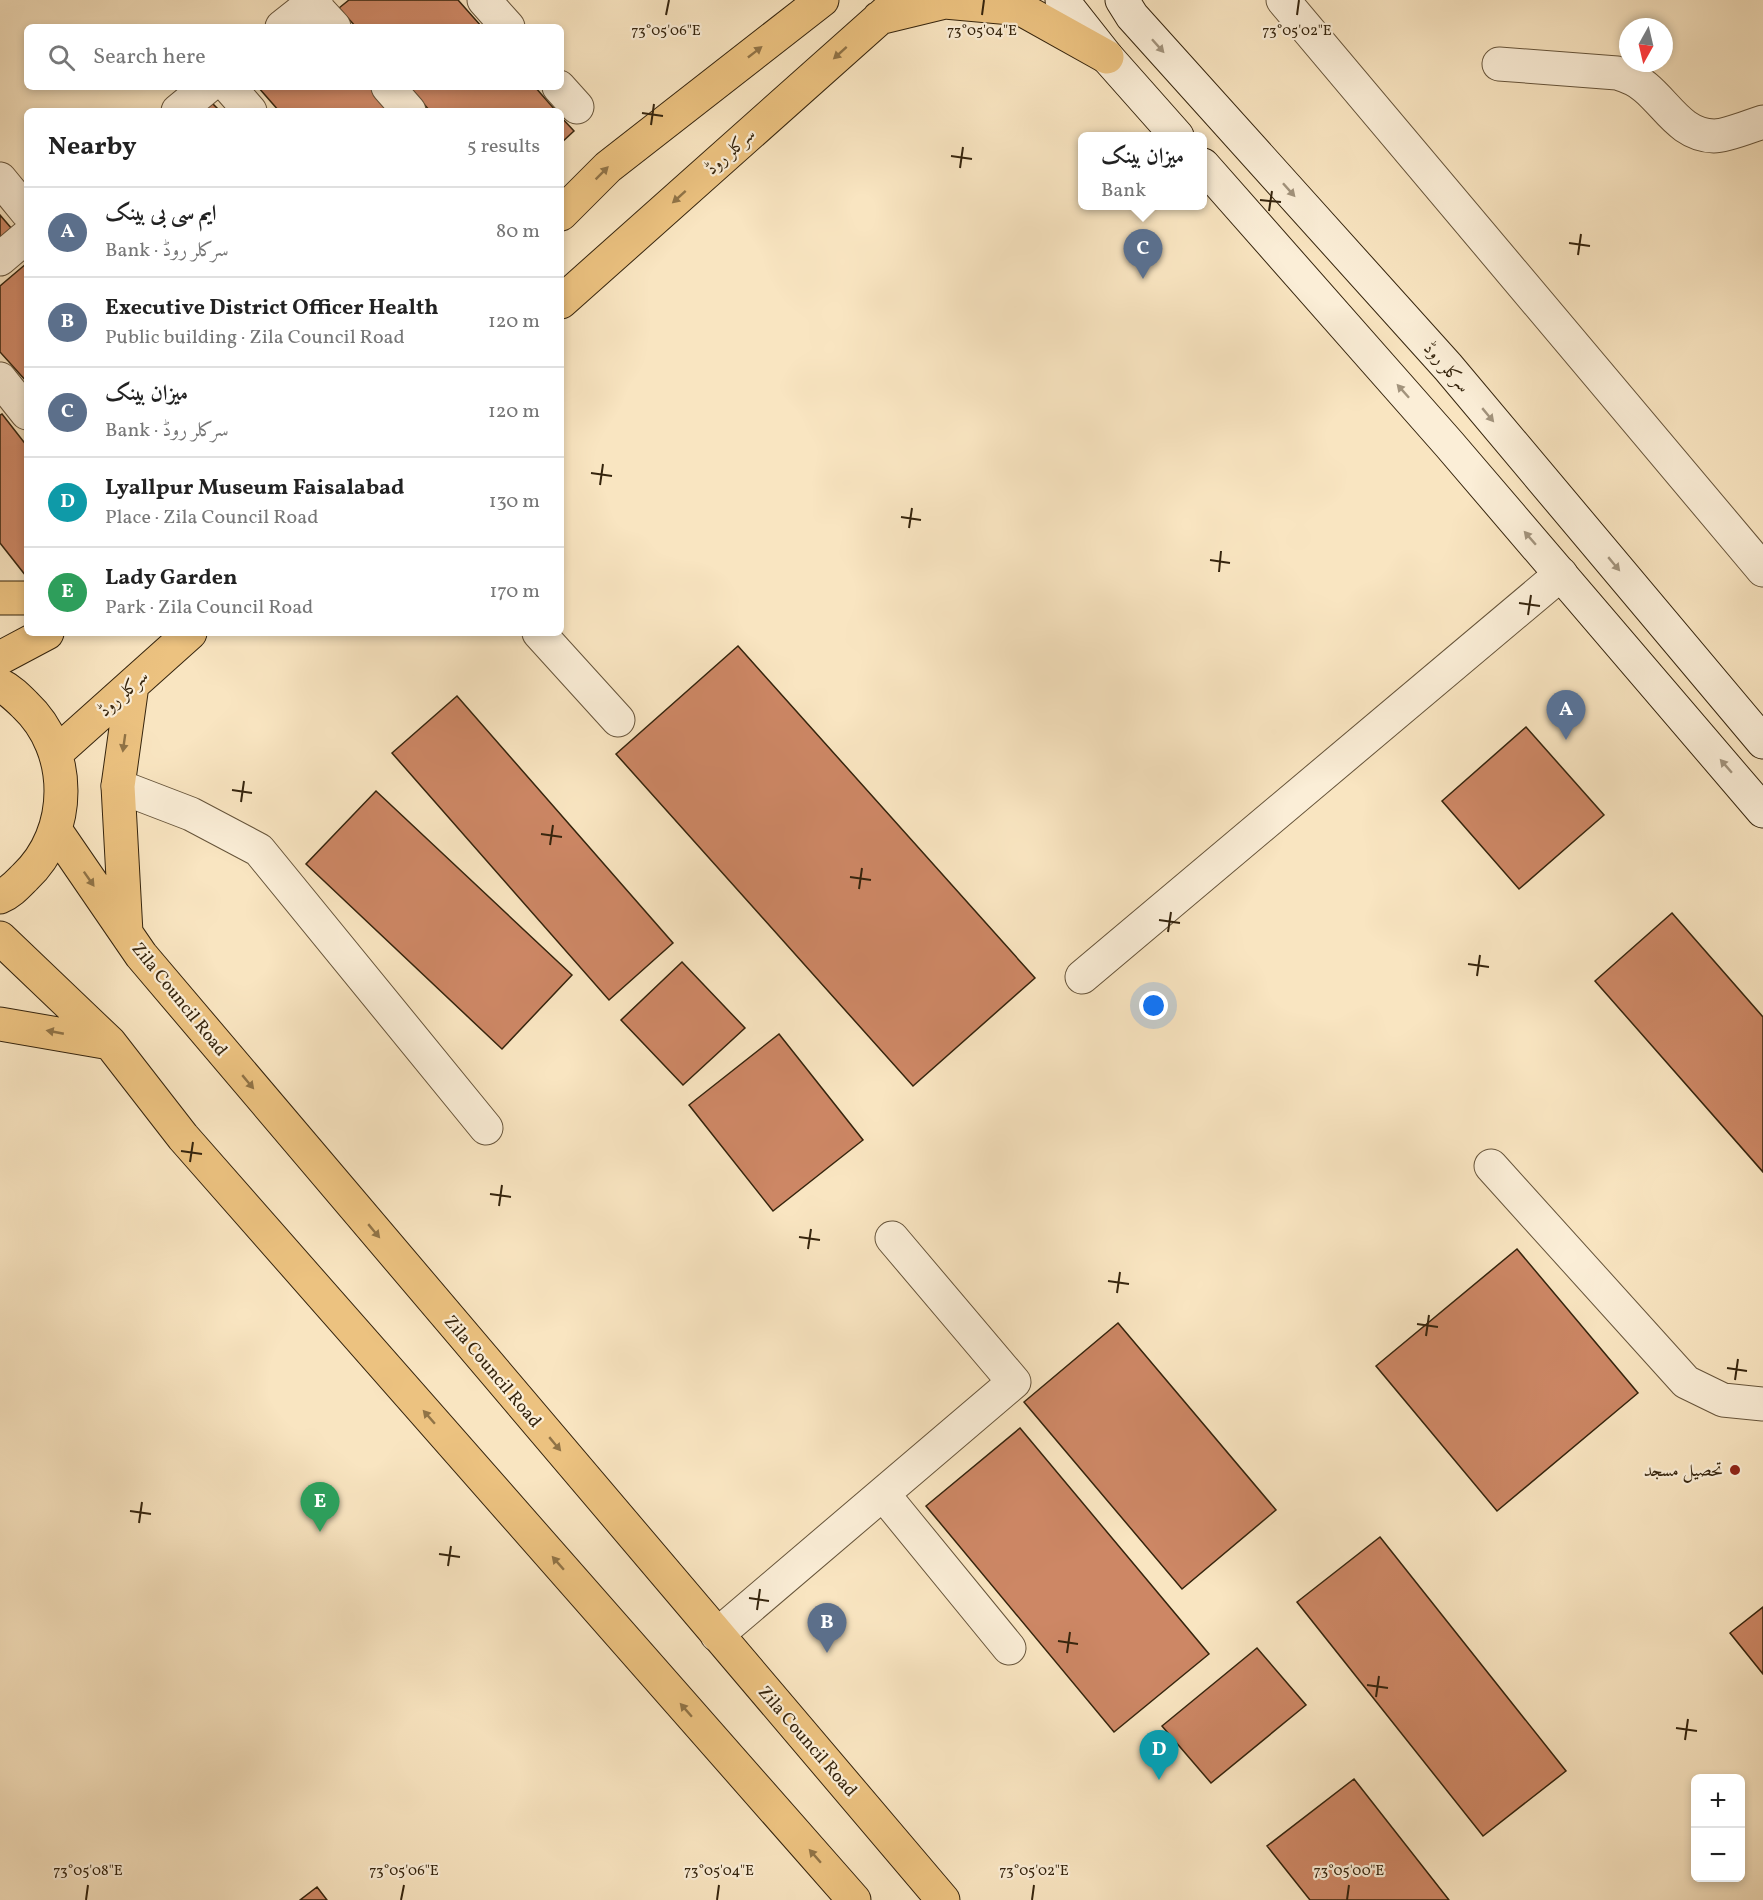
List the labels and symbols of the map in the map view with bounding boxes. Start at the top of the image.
north arrow [1619,18,1673,72]
text: 73°05'06"E [631,21,701,42]
text: 73°05'04"E [947,21,1017,42]
text: 73°05'02"E [1262,21,1332,42]
one-way arrow [1151,38,1165,53]
one-way arrow [833,46,848,59]
one-way arrow [748,47,763,59]
street label: سرکلر روڈ [700,123,762,181]
one-way arrow [595,166,609,180]
one-way arrow [1282,183,1296,198]
one-way arrow [672,190,687,203]
pin: C [1124,230,1162,279]
street label: سرکلر روڈ [1417,337,1475,399]
one-way arrow [1397,384,1410,399]
one-way arrow [1482,407,1494,422]
one-way arrow [1524,530,1537,546]
one-way arrow [1607,556,1620,572]
street label: سرکلر روڈ [93,665,155,723]
pin: A [1546,690,1586,740]
one-way arrow [119,734,128,753]
one-way arrow [1720,759,1733,774]
one-way arrow [83,871,95,887]
street label: Zila Council Road [125,938,233,1062]
your location [1139,991,1168,1020]
one-way arrow [45,1027,64,1036]
one-way arrow [241,1074,254,1089]
one-way arrow [368,1223,381,1239]
street label: Zila Council Road [437,1310,546,1434]
one-way arrow [423,1410,436,1425]
one-way arrow [548,1436,561,1452]
place label: تحصیل مسجد [1644,1459,1723,1484]
marker: تحصیل مسجد [1728,1463,1742,1477]
pin: E [300,1482,340,1532]
one-way arrow [552,1556,565,1571]
pin: B [808,1604,846,1653]
street label: Zila Council Road [751,1681,862,1803]
one-way arrow [679,1702,693,1717]
pin: D [1140,1730,1178,1780]
one-way arrow [809,1849,822,1864]
text: 73°05'08"E [53,1861,123,1882]
text: 73°05'06"E [369,1861,439,1882]
text: 73°05'04"E [684,1861,754,1882]
text: 73°05'02"E [999,1861,1069,1882]
text: 73°05'00"E [1314,1861,1384,1882]

